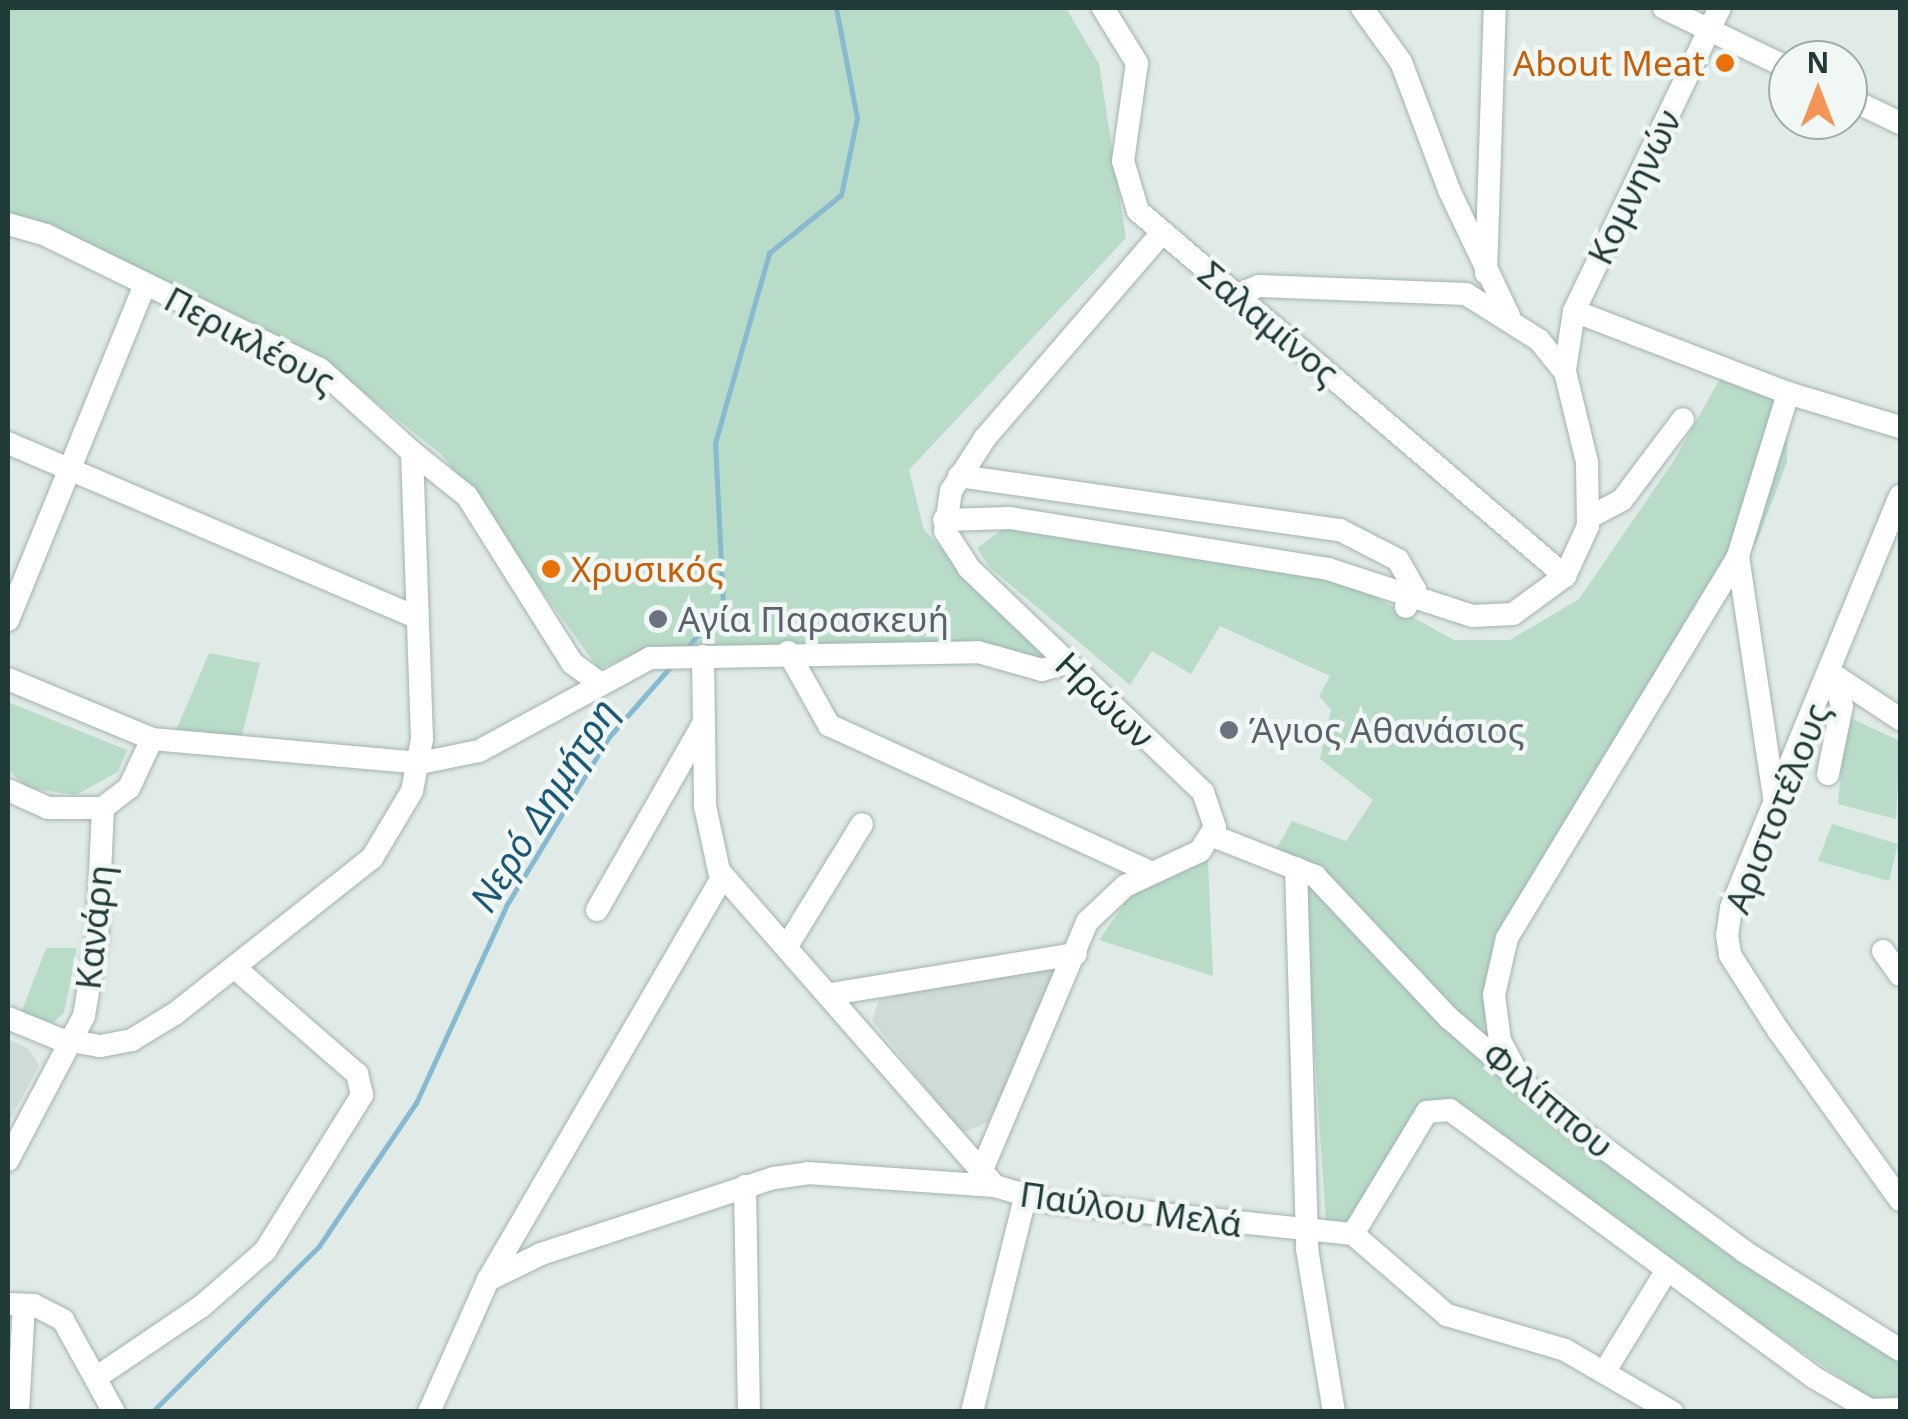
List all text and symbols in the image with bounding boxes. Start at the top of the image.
north arrow [1768,40,1868,140]
place label: About Meat [1513,42,1705,84]
text: N [1807,43,1829,81]
marker: About Meat [1714,52,1736,74]
street label: Κομνηνών [1579,103,1689,271]
street label: Σαλαμίνος [1190,252,1348,394]
street label: Περικλέους [158,278,342,402]
place label: Χρυσικός [571,548,723,590]
marker: Χρυσικός [540,558,562,580]
place label: Αγία Παρασκευή [678,598,949,640]
marker: Αγία Παρασκευή [647,608,669,630]
street label: Ηρώων [1047,643,1163,757]
water label: Νερό Δημήτρη [460,690,626,920]
street label: Αριστοτέλους [1716,697,1838,919]
place label: Άγιος Αθανάσιος [1249,709,1525,751]
marker: Άγιος Αθανάσιος [1218,719,1240,741]
street label: Κανάρη [67,863,121,991]
street label: Φιλίππου [1474,1033,1622,1167]
street label: Παύλου Μελά [1017,1173,1245,1245]

